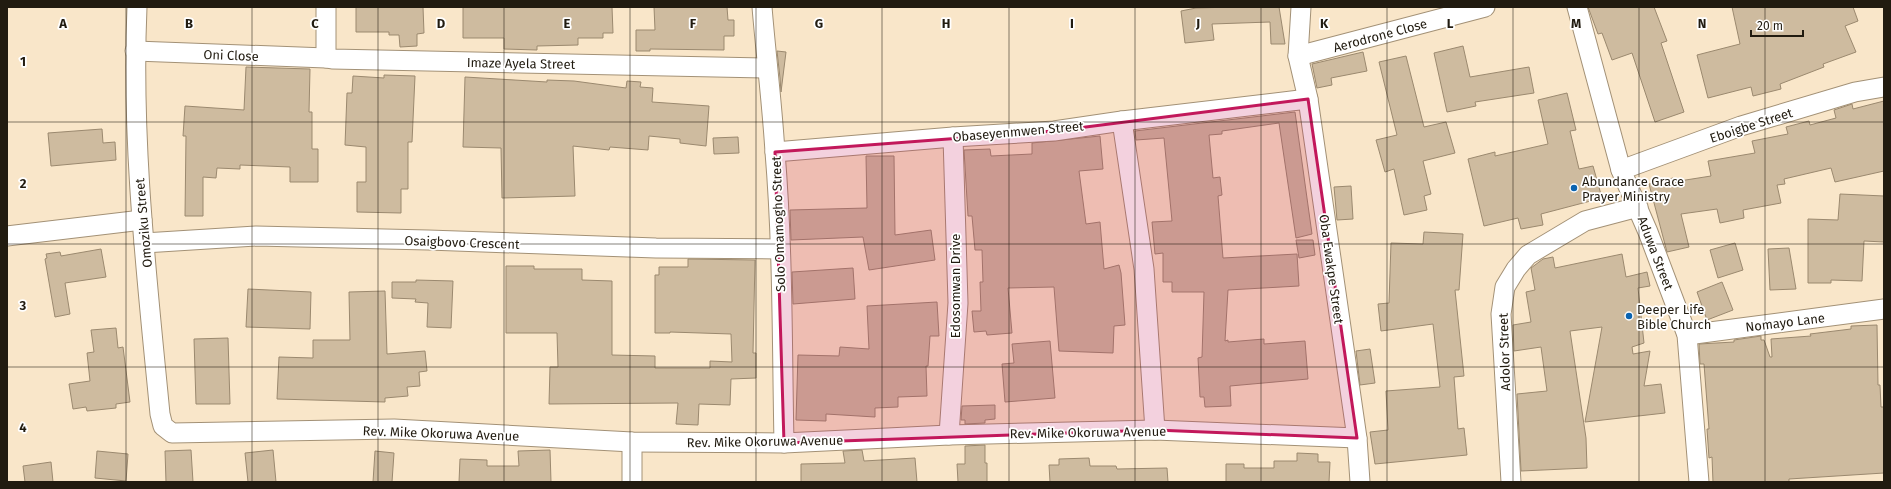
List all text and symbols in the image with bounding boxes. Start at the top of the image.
scale bar [1751,12,1803,38]
text: A [58,16,67,31]
text: B [185,16,193,31]
text: C [311,16,319,31]
text: D [437,16,446,31]
text: E [564,16,571,31]
text: F [690,16,697,31]
text: G [815,16,823,31]
text: H [942,16,950,31]
text: I [1070,16,1074,31]
text: J [1195,16,1200,31]
text: K [1320,16,1329,31]
street label: Aerodrone Close [1332,16,1429,55]
text: L [1447,16,1454,31]
text: M [1571,16,1581,31]
text: N [1698,16,1706,31]
text: 20 m [1757,19,1783,33]
street label: Oni Close [203,47,259,64]
text: 1 [20,54,26,69]
street label: Imaze Ayela Street [467,55,576,72]
street label: Eboigbe Street [1708,105,1795,146]
street label: Obaseyenmwen Street [952,118,1085,145]
street label: Solo Omamogho Street [769,155,788,292]
place label: Abundance Grace Prayer Ministry [1582,174,1684,204]
text: 2 [20,176,27,191]
street label: Omoziku Street [132,177,155,268]
marker: Abundance Grace Prayer Ministry [1569,183,1579,193]
street label: Oba Ewakpe Street [1316,213,1347,325]
street label: Aduwa Street [1635,214,1677,292]
street label: Osaigbovo Crescent [404,233,520,252]
street label: Edosomwan Drive [948,234,963,338]
text: 3 [19,298,27,313]
place label: Deeper Life Bible Church [1637,302,1711,332]
street label: Nomayo Lane [1744,310,1826,335]
marker: Deeper Life Bible Church [1624,311,1634,321]
street label: Adolor Street [1496,312,1513,391]
text: 4 [19,420,27,435]
street label: Rev. Mike Okoruwa Avenue [362,423,519,444]
street label: Rev. Mike Okoruwa Avenue [1010,424,1166,441]
street label: Rev. Mike Okoruwa Avenue [687,433,843,450]

